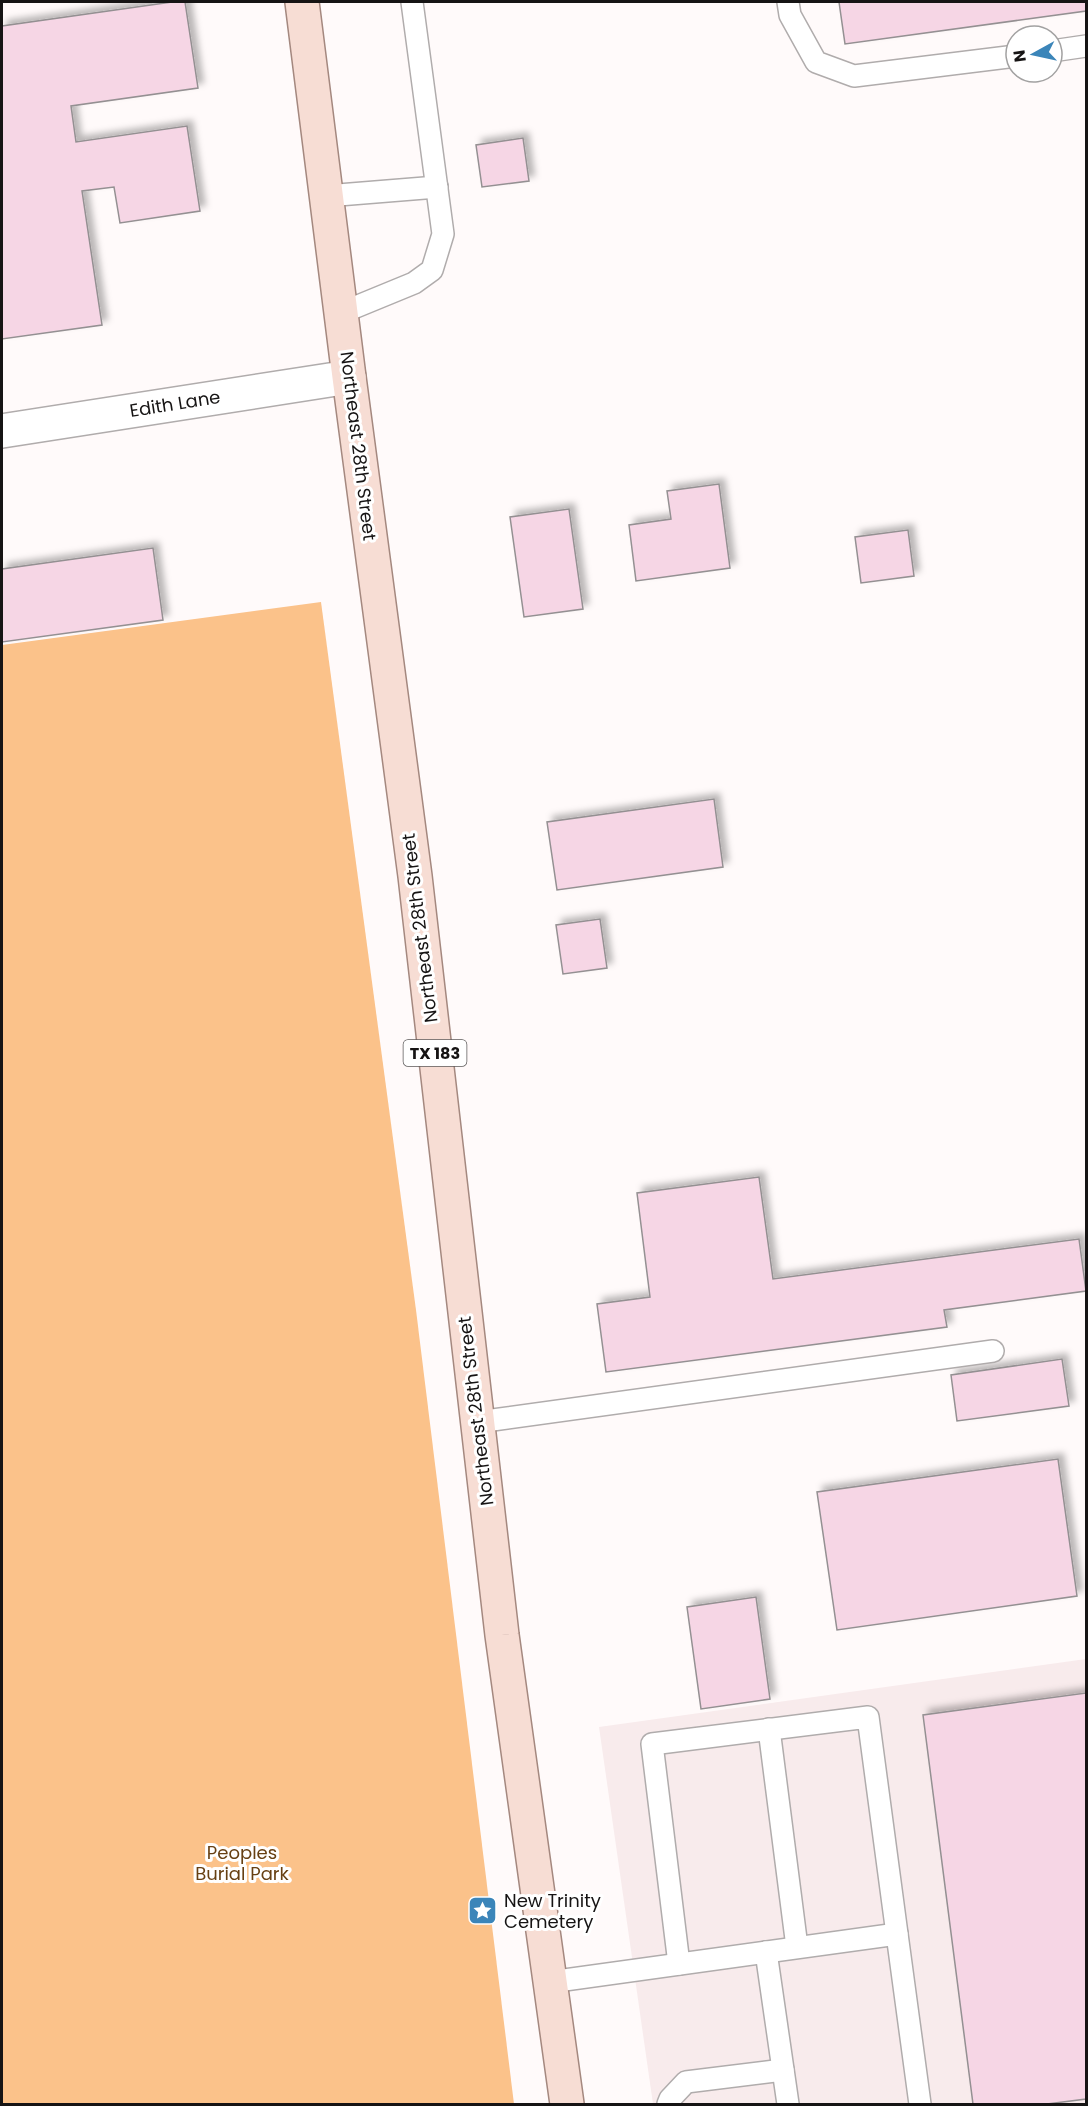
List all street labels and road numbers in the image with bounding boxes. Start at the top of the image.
street label: Northeast 28th Street [334,350,383,542]
street label: Edith Lane [128,384,222,423]
street label: Northeast 28th Street [395,832,444,1024]
road number: TX 183 [404,1040,466,1066]
street label: Northeast 28th Street [451,1315,500,1507]

